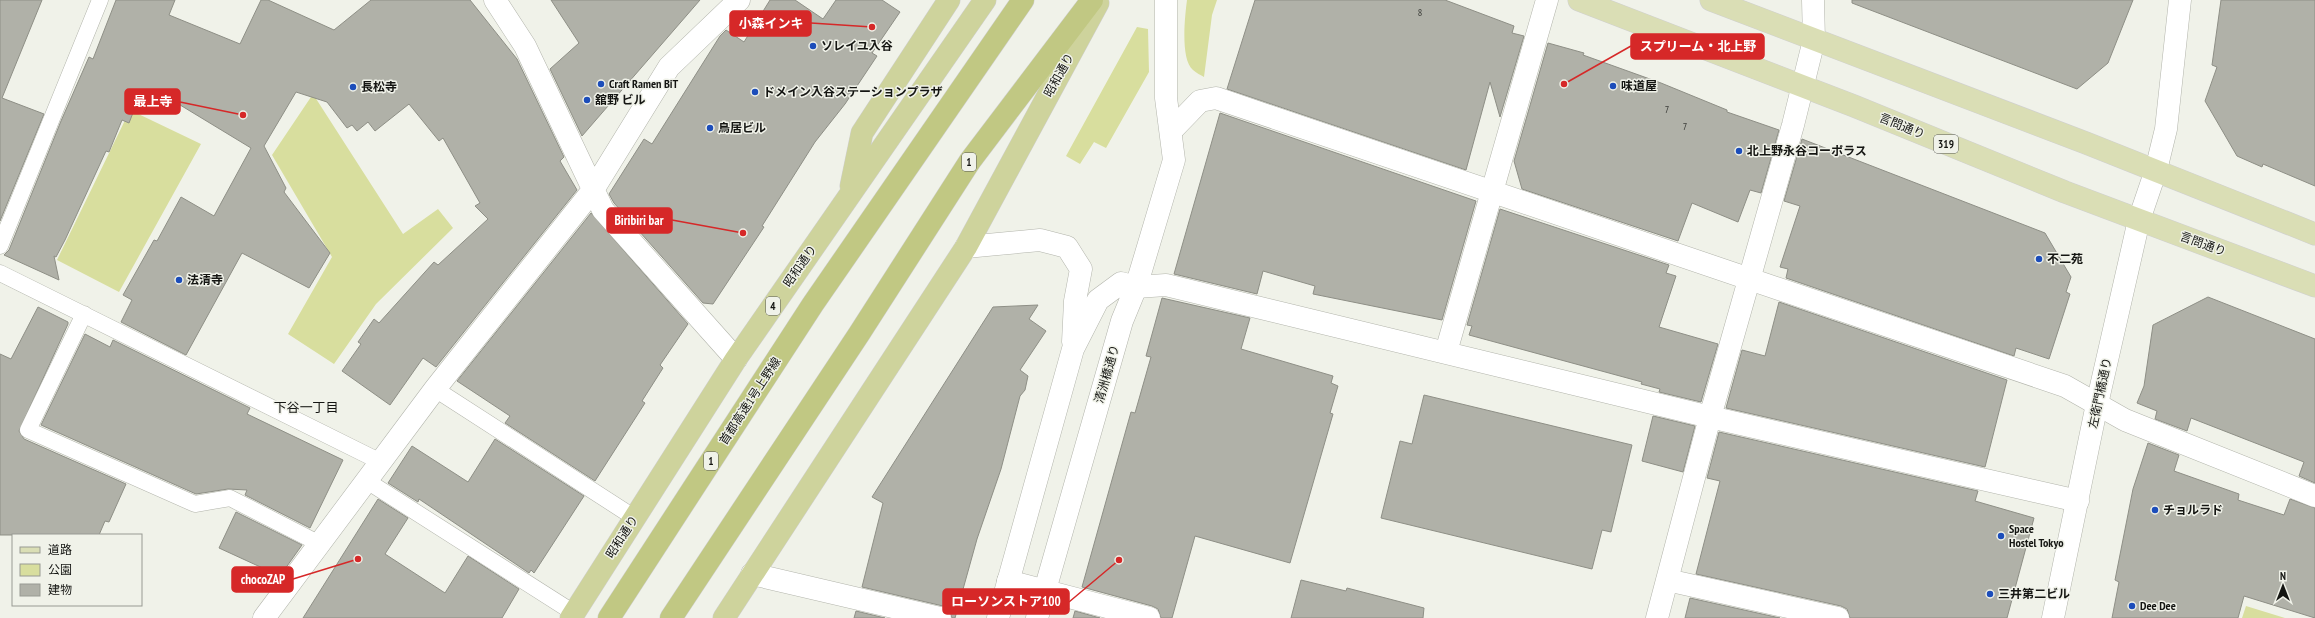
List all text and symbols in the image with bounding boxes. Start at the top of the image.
house number: 8 [1418,6,1422,19]
callout: 小森インキ [730,11,811,36]
text: 小森インキ [738,15,804,32]
callout: スプリーム・北上野 [1631,34,1764,59]
place label: ソレイユ入谷 [821,38,893,53]
text: スプリーム・北上野 [1640,38,1756,55]
marker: ソレイユ入谷 [808,41,818,51]
street label: 昭和通り [1040,50,1077,99]
place label: Craft Ramen BiT [609,76,678,91]
place label: 味道屋 [1621,78,1657,93]
place label: 長松寺 [361,79,397,94]
marker: Craft Ramen BiT [596,79,606,89]
marker: 味道屋 [1608,81,1618,91]
marker: 長松寺 [348,82,358,92]
place label: ドメイン入谷ステーションプラザ [763,84,942,99]
marker: ドメイン入谷ステーションプラザ [750,87,760,97]
callout: 最上寺 [125,89,180,114]
place label: 舘野 ビル [595,92,645,107]
text: 最上寺 [133,93,173,110]
marker: 舘野 ビル [582,95,592,105]
house number: 7 [1665,103,1669,116]
street label: 言問通り [1877,110,1927,141]
place label: 鳥居ビル [718,120,766,135]
house number: 7 [1683,120,1687,133]
marker: 鳥居ビル [705,123,715,133]
road number: 319 [1934,135,1958,153]
place label: 北上野永谷コーポラス [1747,143,1867,158]
marker: 北上野永谷コーポラス [1734,146,1744,156]
road number: 1 [962,153,976,171]
callout: Biribiri bar [607,208,672,233]
text: Biribiri bar [614,212,664,229]
street label: 言問通り [2178,228,2228,259]
street label: 昭和通り [780,242,820,290]
place label: 不二苑 [2047,251,2083,266]
marker: 不二苑 [2034,254,2044,264]
place label: 法清寺 [187,272,223,287]
marker: 法清寺 [174,275,184,285]
road number: 4 [766,297,780,315]
street label: 清洲橋通り [1091,343,1122,405]
street label: 首都高速1号上野線 [716,354,783,447]
street label: 左衛門橋通り [2085,356,2114,430]
district label: 下谷一丁目 [273,399,339,416]
road number: 1 [704,452,718,470]
place label: チョルラド [2163,502,2223,517]
marker: チョルラド [2150,505,2160,515]
street label: 昭和通り [602,513,641,561]
place label: Space Hostel Tokyo [2009,521,2064,550]
marker: Space Hostel Tokyo [1996,531,2006,541]
legend [12,534,142,606]
text: 道路 [48,542,72,557]
text: 公園 [48,562,72,577]
north arrow [2263,566,2303,606]
callout: chocoZAP [232,567,293,592]
text: N [2280,569,2286,583]
text: chocoZAP [241,571,285,588]
text: 建物 [48,582,72,597]
place label: 三井第二ビル [1998,586,2070,601]
callout: ローソンストア100 [943,589,1069,614]
marker: 三井第二ビル [1985,589,1995,599]
text: ローソンストア100 [951,593,1061,610]
place label: Dee Dee [2140,598,2176,613]
marker: Dee Dee [2127,601,2137,611]

